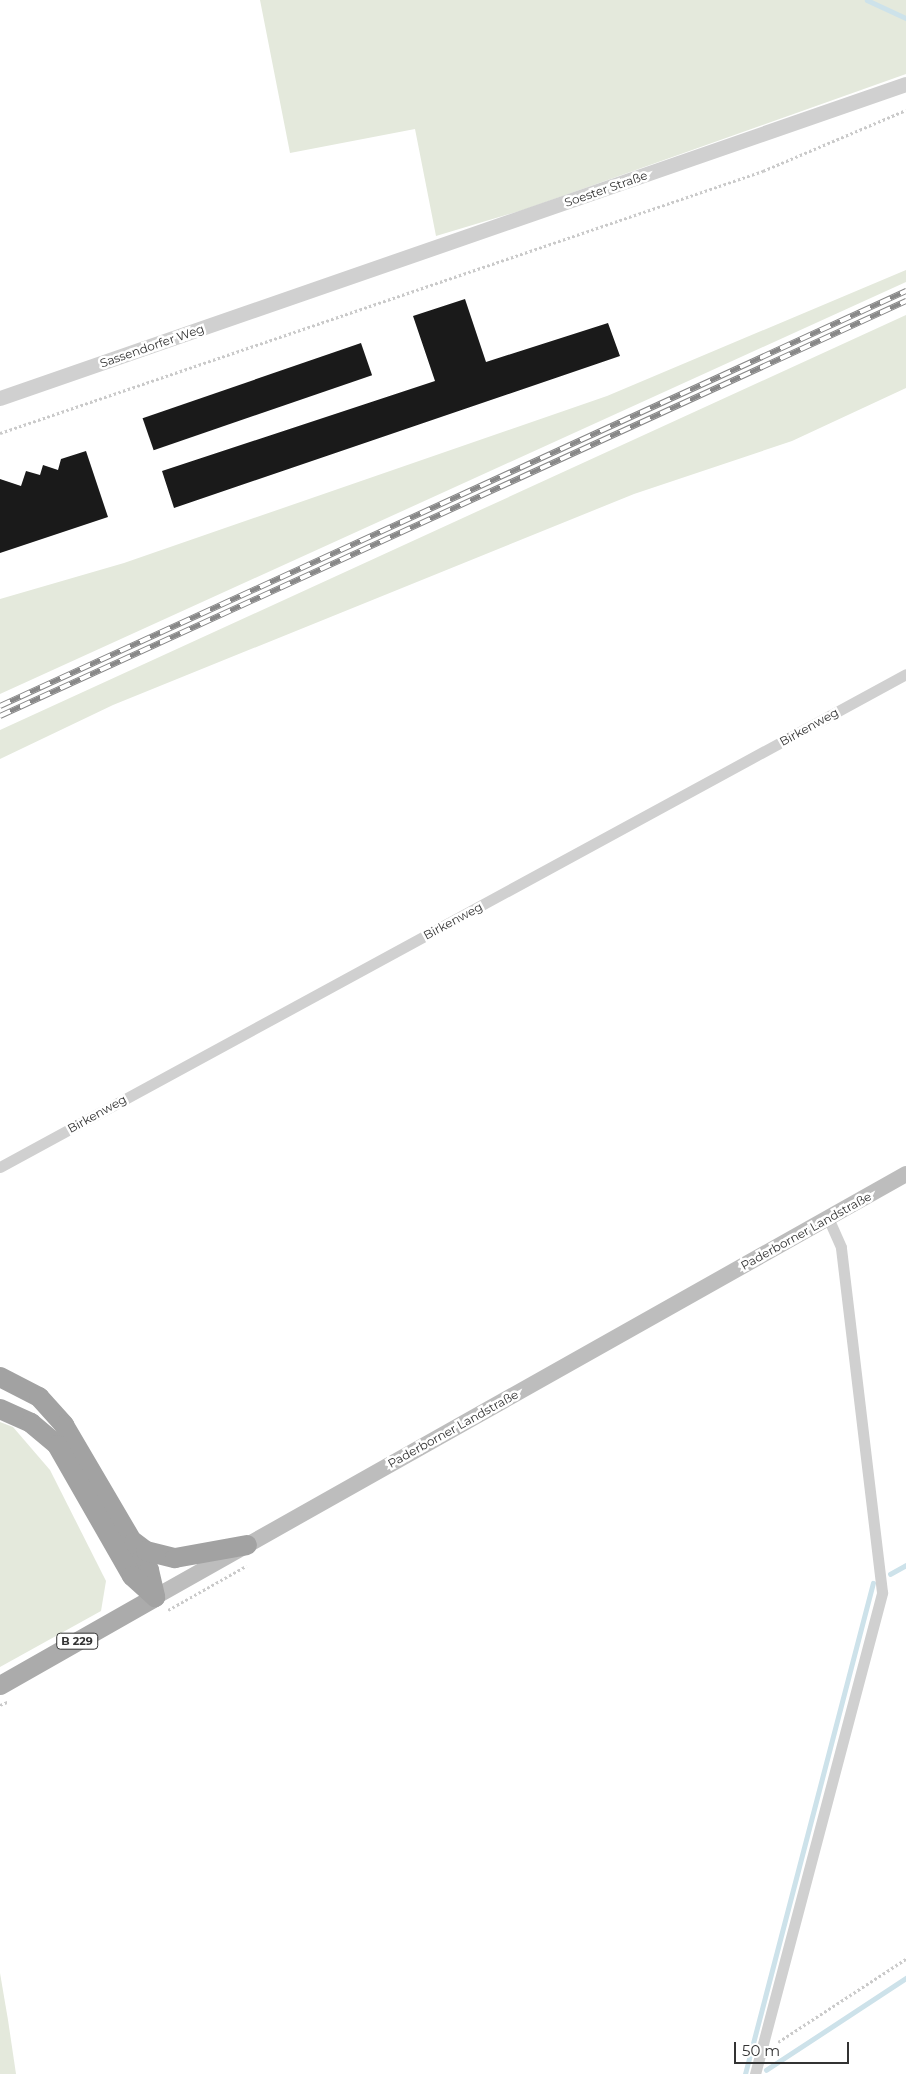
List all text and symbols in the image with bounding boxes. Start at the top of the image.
street label: Soester Straße [563,168,649,210]
street label: Sassendorfer Weg [98,321,206,371]
street label: Birkenweg [777,705,841,749]
street label: Birkenweg [421,899,485,943]
street label: Birkenweg [65,1092,129,1136]
street label: Paderborner Landstraße [738,1189,874,1273]
street label: Paderborner Landstraße [385,1387,521,1471]
road number: B 229 [56,1632,98,1650]
scale bar [736,2032,851,2064]
text: 50 m [742,2041,780,2060]

